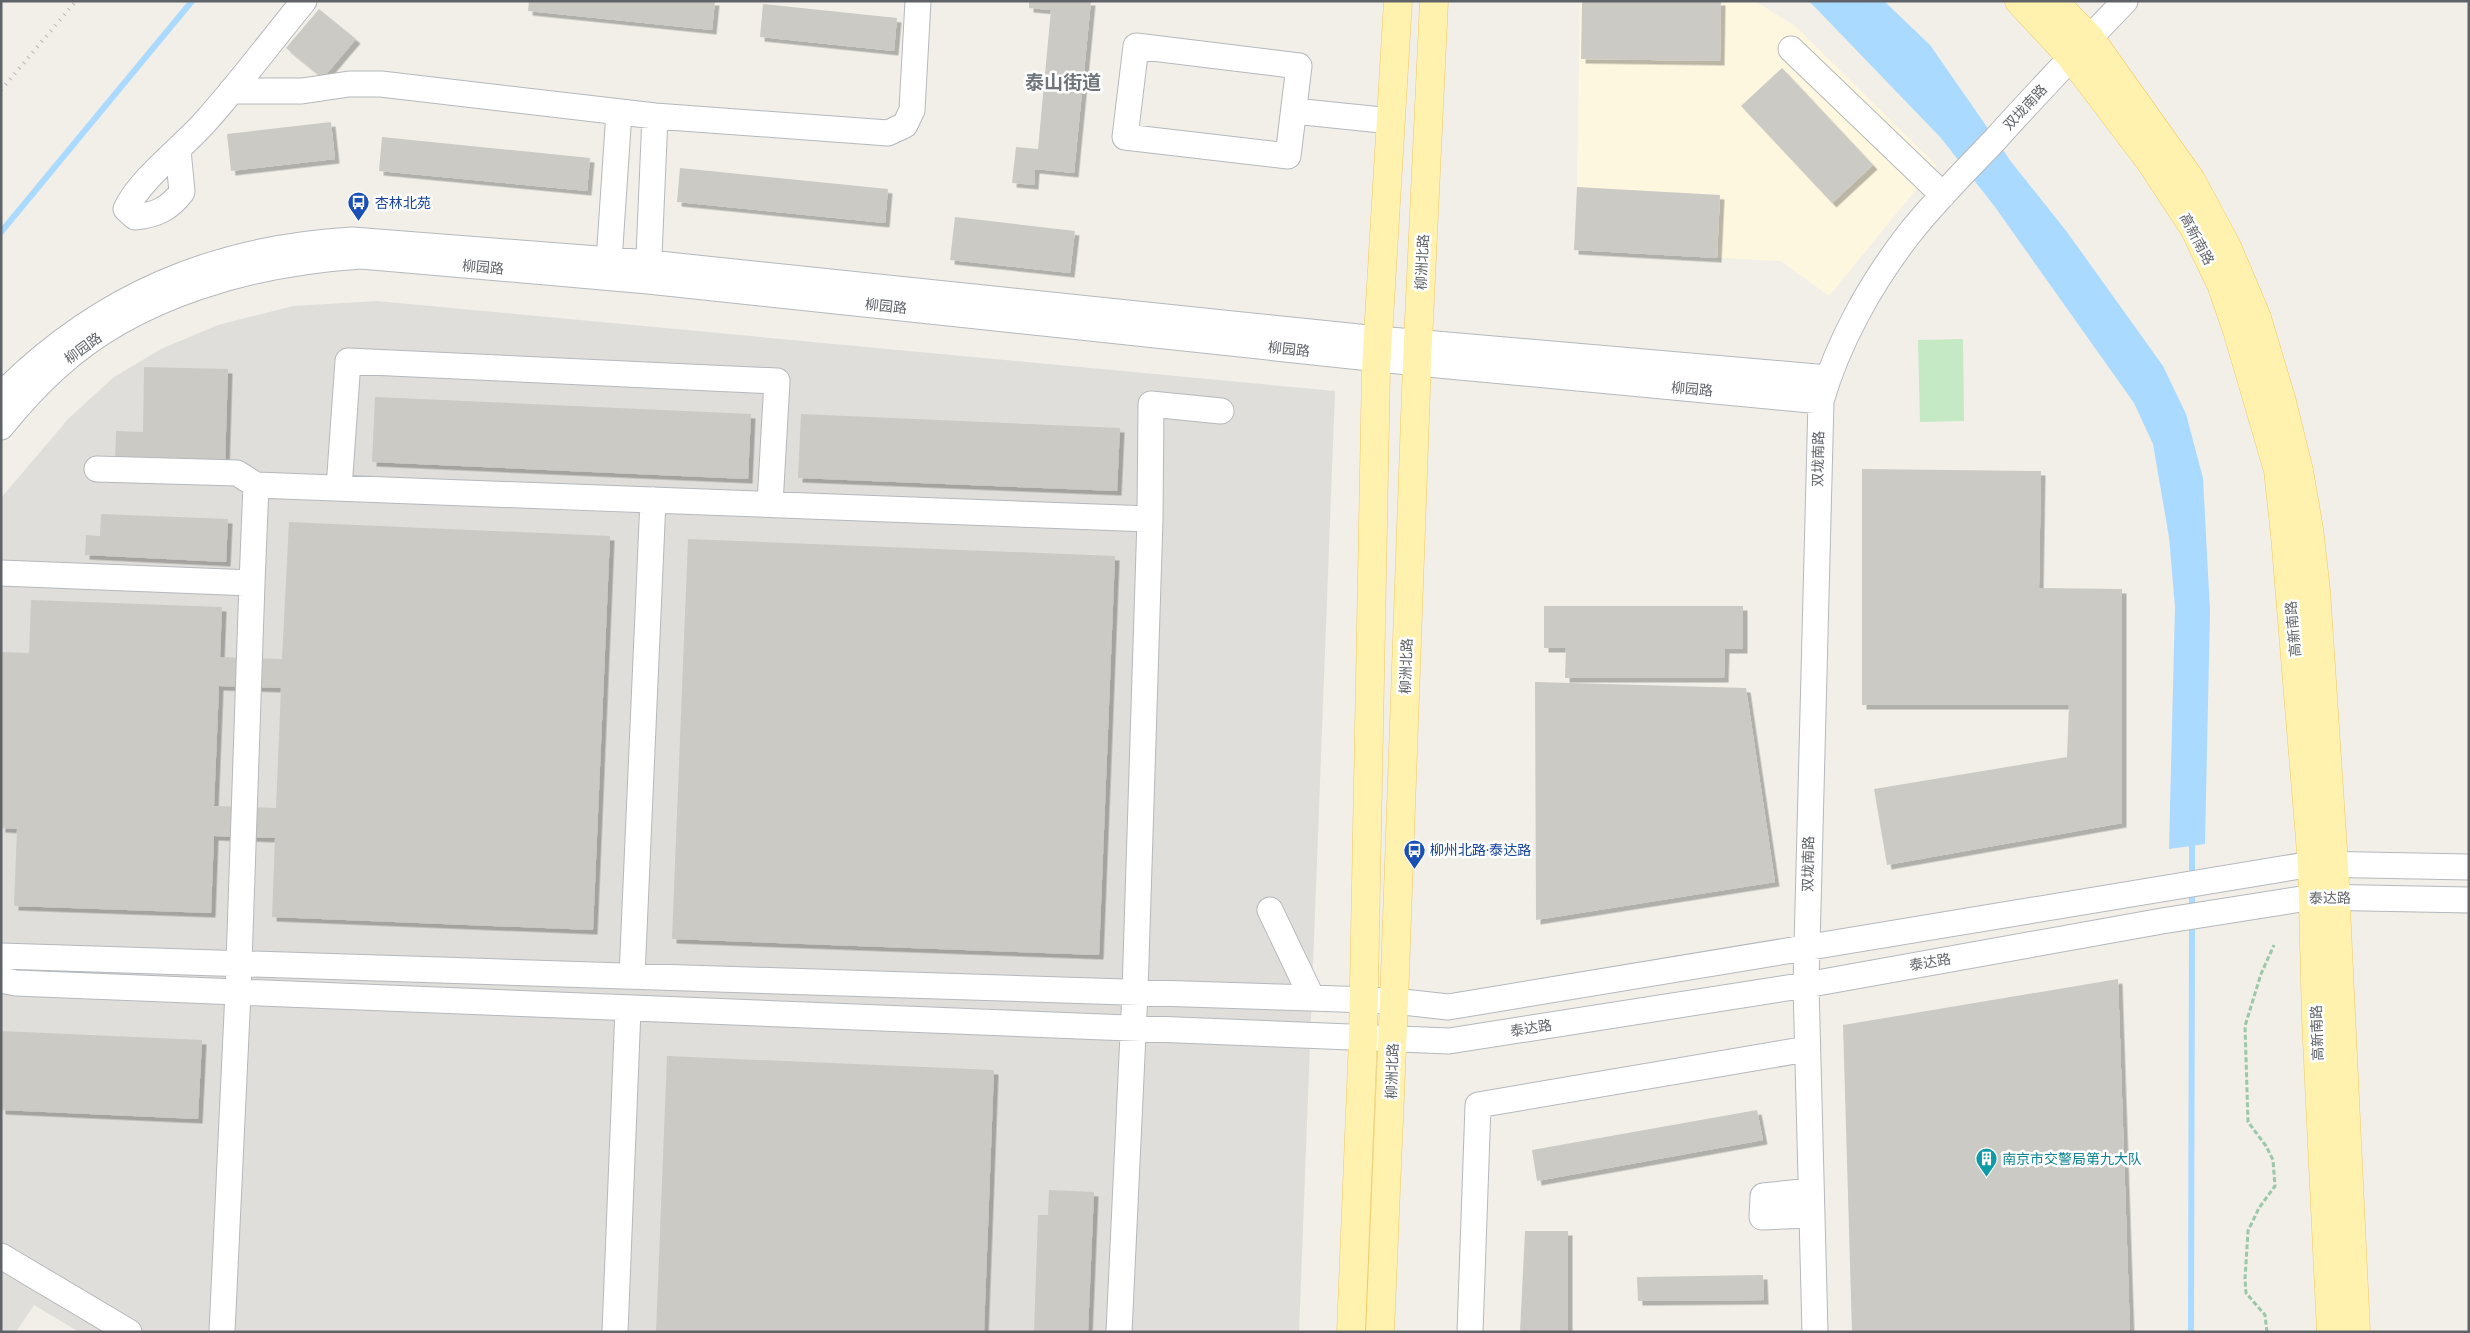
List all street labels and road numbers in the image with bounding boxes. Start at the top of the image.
street label: 双垅南路 [1999,80,2051,134]
street label: 高新南路 [2176,210,2218,268]
street label: 柳洲北路 [1412,234,1432,290]
street label: 柳园路 [461,256,505,278]
street label: 柳园路 [864,295,908,317]
street label: 柳园路 [61,328,105,368]
street label: 柳园路 [1267,338,1311,360]
street label: 柳园路 [1670,378,1714,400]
street label: 双垅南路 [1809,431,1827,487]
street label: 高新南路 [2282,600,2304,658]
street label: 柳洲北路 [1396,638,1416,694]
street label: 双垅南路 [1799,836,1817,892]
street label: 泰达路 [2309,889,2351,907]
street label: 泰达路 [1908,949,1952,975]
street label: 高新南路 [2307,1005,2327,1061]
street label: 泰达路 [1509,1016,1553,1040]
street label: 柳洲北路 [1382,1043,1402,1099]

